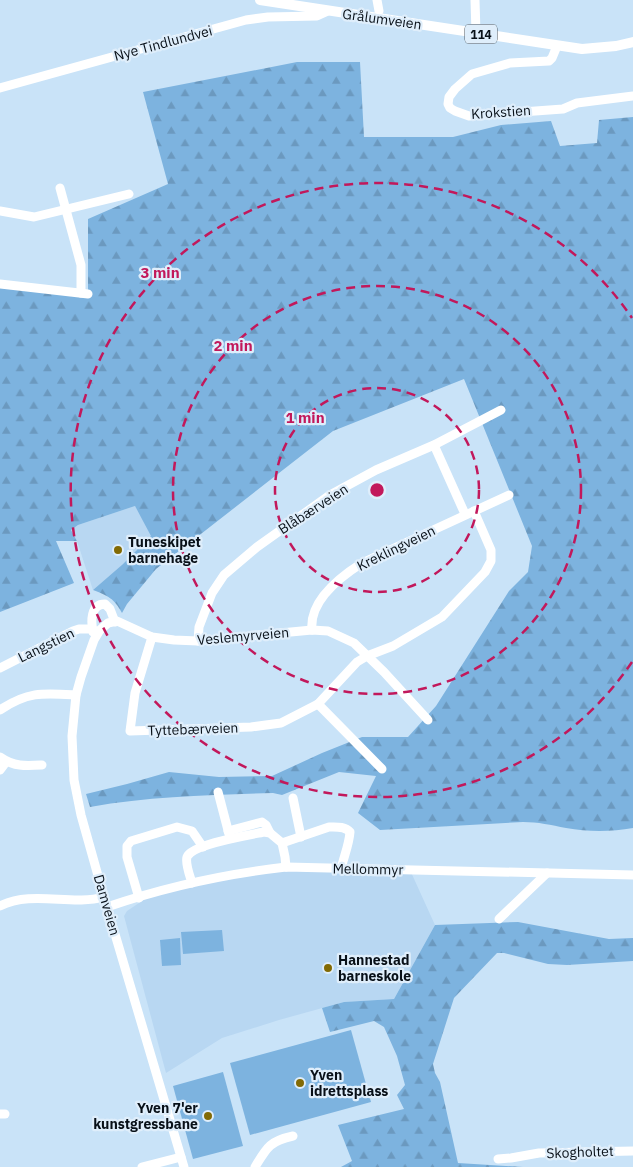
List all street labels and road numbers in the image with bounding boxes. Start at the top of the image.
street label: Grålumveien [341,5,423,33]
street label: Nye Tindlundvei [112,21,214,65]
road number: 114 [465,24,497,44]
street label: Krokstien [471,101,531,123]
street label: Blåbærveien [275,480,351,538]
street label: Kreklingveien [354,521,438,575]
street label: Veslemyrveien [196,623,290,649]
street label: Langstien [15,624,77,666]
street label: Tyttebærveien [147,718,239,740]
street label: Mellommyr [332,859,404,879]
street label: Damveien [90,872,124,938]
street label: Skogholtet [546,1142,614,1162]

